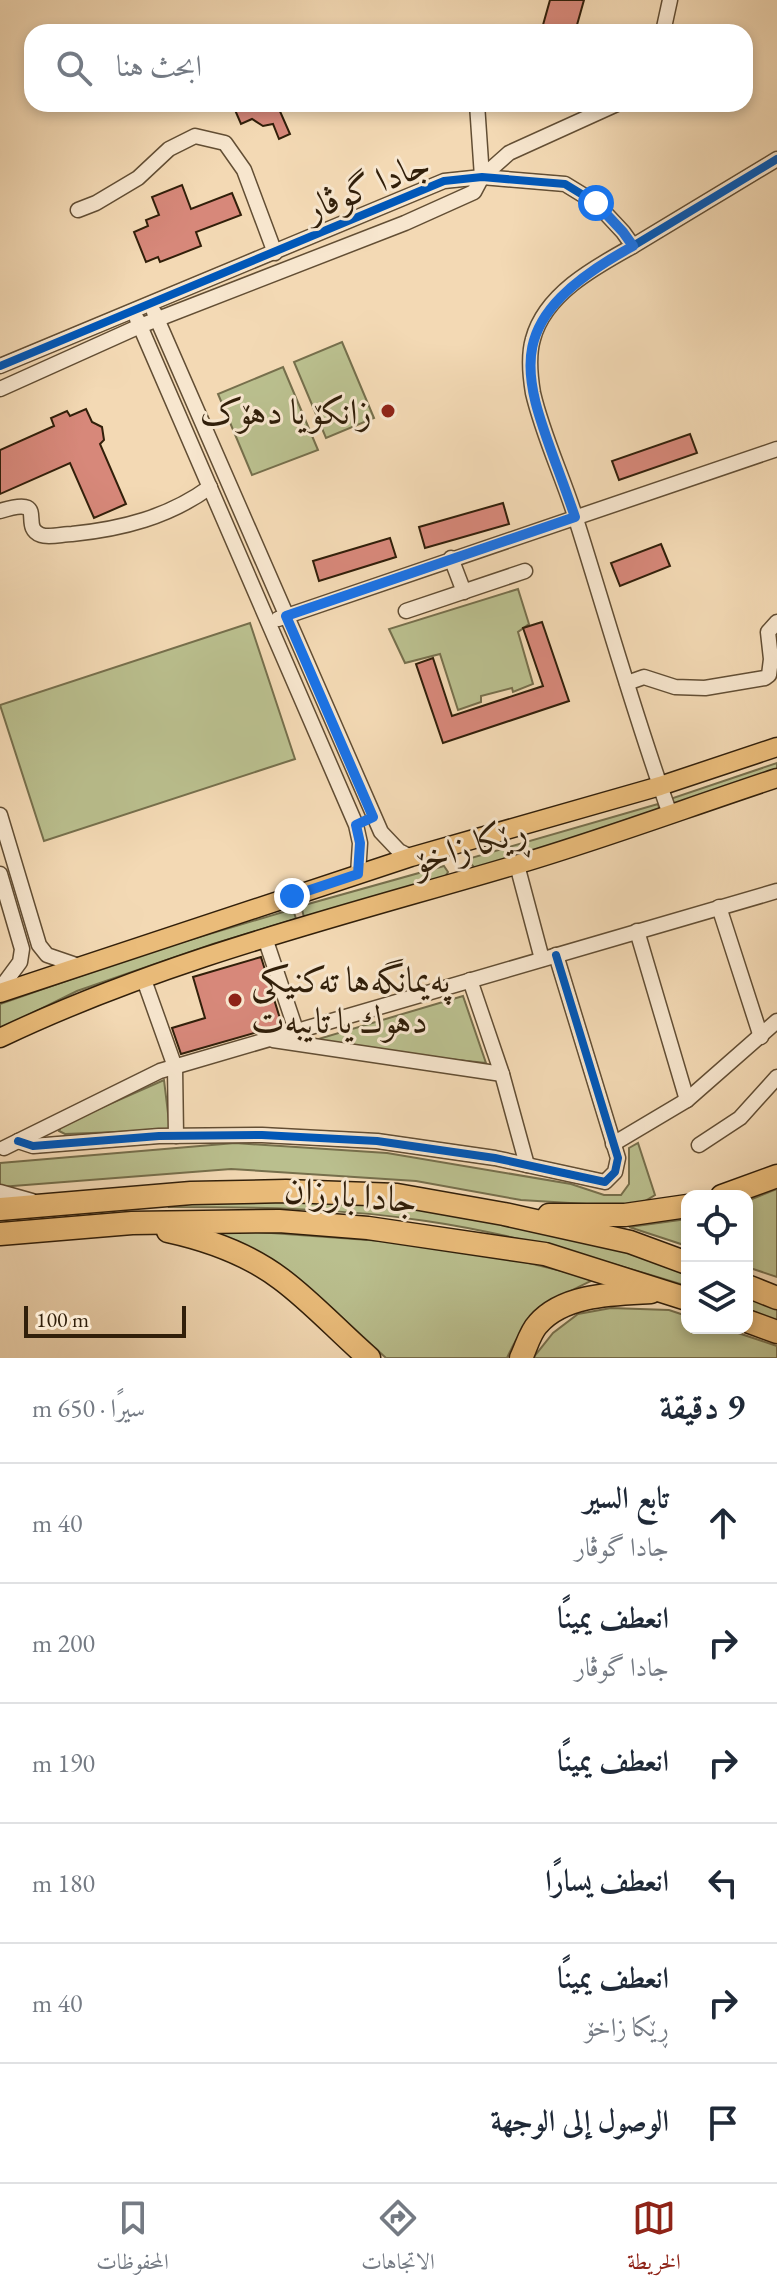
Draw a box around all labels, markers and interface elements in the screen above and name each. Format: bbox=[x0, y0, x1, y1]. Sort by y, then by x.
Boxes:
search box bbox=[24, 24, 753, 112]
icon: search bbox=[52, 46, 96, 90]
text: ابحث هنا bbox=[116, 46, 202, 85]
street label: جادا گوڤار bbox=[295, 139, 437, 233]
route start bbox=[578, 185, 614, 221]
place label: زانکۆیا دهۆک bbox=[200, 388, 372, 435]
marker: زانکۆیا دهۆک bbox=[379, 402, 397, 420]
street label: ڕێکا زاخۆ bbox=[404, 806, 534, 892]
route end bbox=[274, 878, 310, 914]
place label: پەیمانگەها تەکنیکی دهوك یا تایبەت bbox=[251, 956, 452, 1044]
marker: پەیمانگەها تەکنیکی دهوك یا تایبەت bbox=[226, 991, 244, 1009]
street label: جادا بارزان bbox=[282, 1165, 420, 1224]
map controls bbox=[681, 1190, 753, 1334]
button: locate bbox=[681, 1190, 753, 1262]
button: layers bbox=[681, 1262, 753, 1334]
scale bar bbox=[24, 1302, 186, 1338]
text: 100 m bbox=[36, 1305, 89, 1334]
text: 9 دقيقة bbox=[660, 1384, 745, 1428]
text: سيرًا · 650 m bbox=[32, 1391, 145, 1425]
text: تابع السير bbox=[584, 1478, 669, 1517]
icon: ahead bbox=[701, 1501, 745, 1545]
text: 40 m bbox=[32, 1506, 82, 1540]
text: جادا گوڤار bbox=[575, 1530, 669, 1564]
text: انعطف يمينًا bbox=[557, 1598, 669, 1637]
icon: right bbox=[701, 1621, 745, 1665]
text: 200 m bbox=[32, 1626, 95, 1660]
text: جادا گوڤار bbox=[575, 1650, 669, 1684]
text: انعطف يمينًا bbox=[557, 1741, 669, 1780]
icon: right bbox=[701, 1741, 745, 1785]
text: 190 m bbox=[32, 1746, 95, 1780]
text: انعطف يسارًا bbox=[545, 1861, 669, 1900]
icon: left bbox=[701, 1861, 745, 1905]
text: 180 m bbox=[32, 1866, 95, 1900]
text: انعطف يمينًا bbox=[557, 1958, 669, 1997]
icon: right bbox=[701, 1981, 745, 2025]
text: 40 m bbox=[32, 1986, 82, 2020]
text: ڕێکا زاخۆ bbox=[585, 2010, 669, 2044]
text: الوصول إلى الوجهة bbox=[490, 2101, 669, 2140]
icon: arrive bbox=[701, 2101, 745, 2145]
tab: المحفوظات bbox=[96, 2196, 169, 2283]
tab: الاتجاهات bbox=[361, 2196, 435, 2283]
tab: الخريطة bbox=[627, 2196, 681, 2283]

